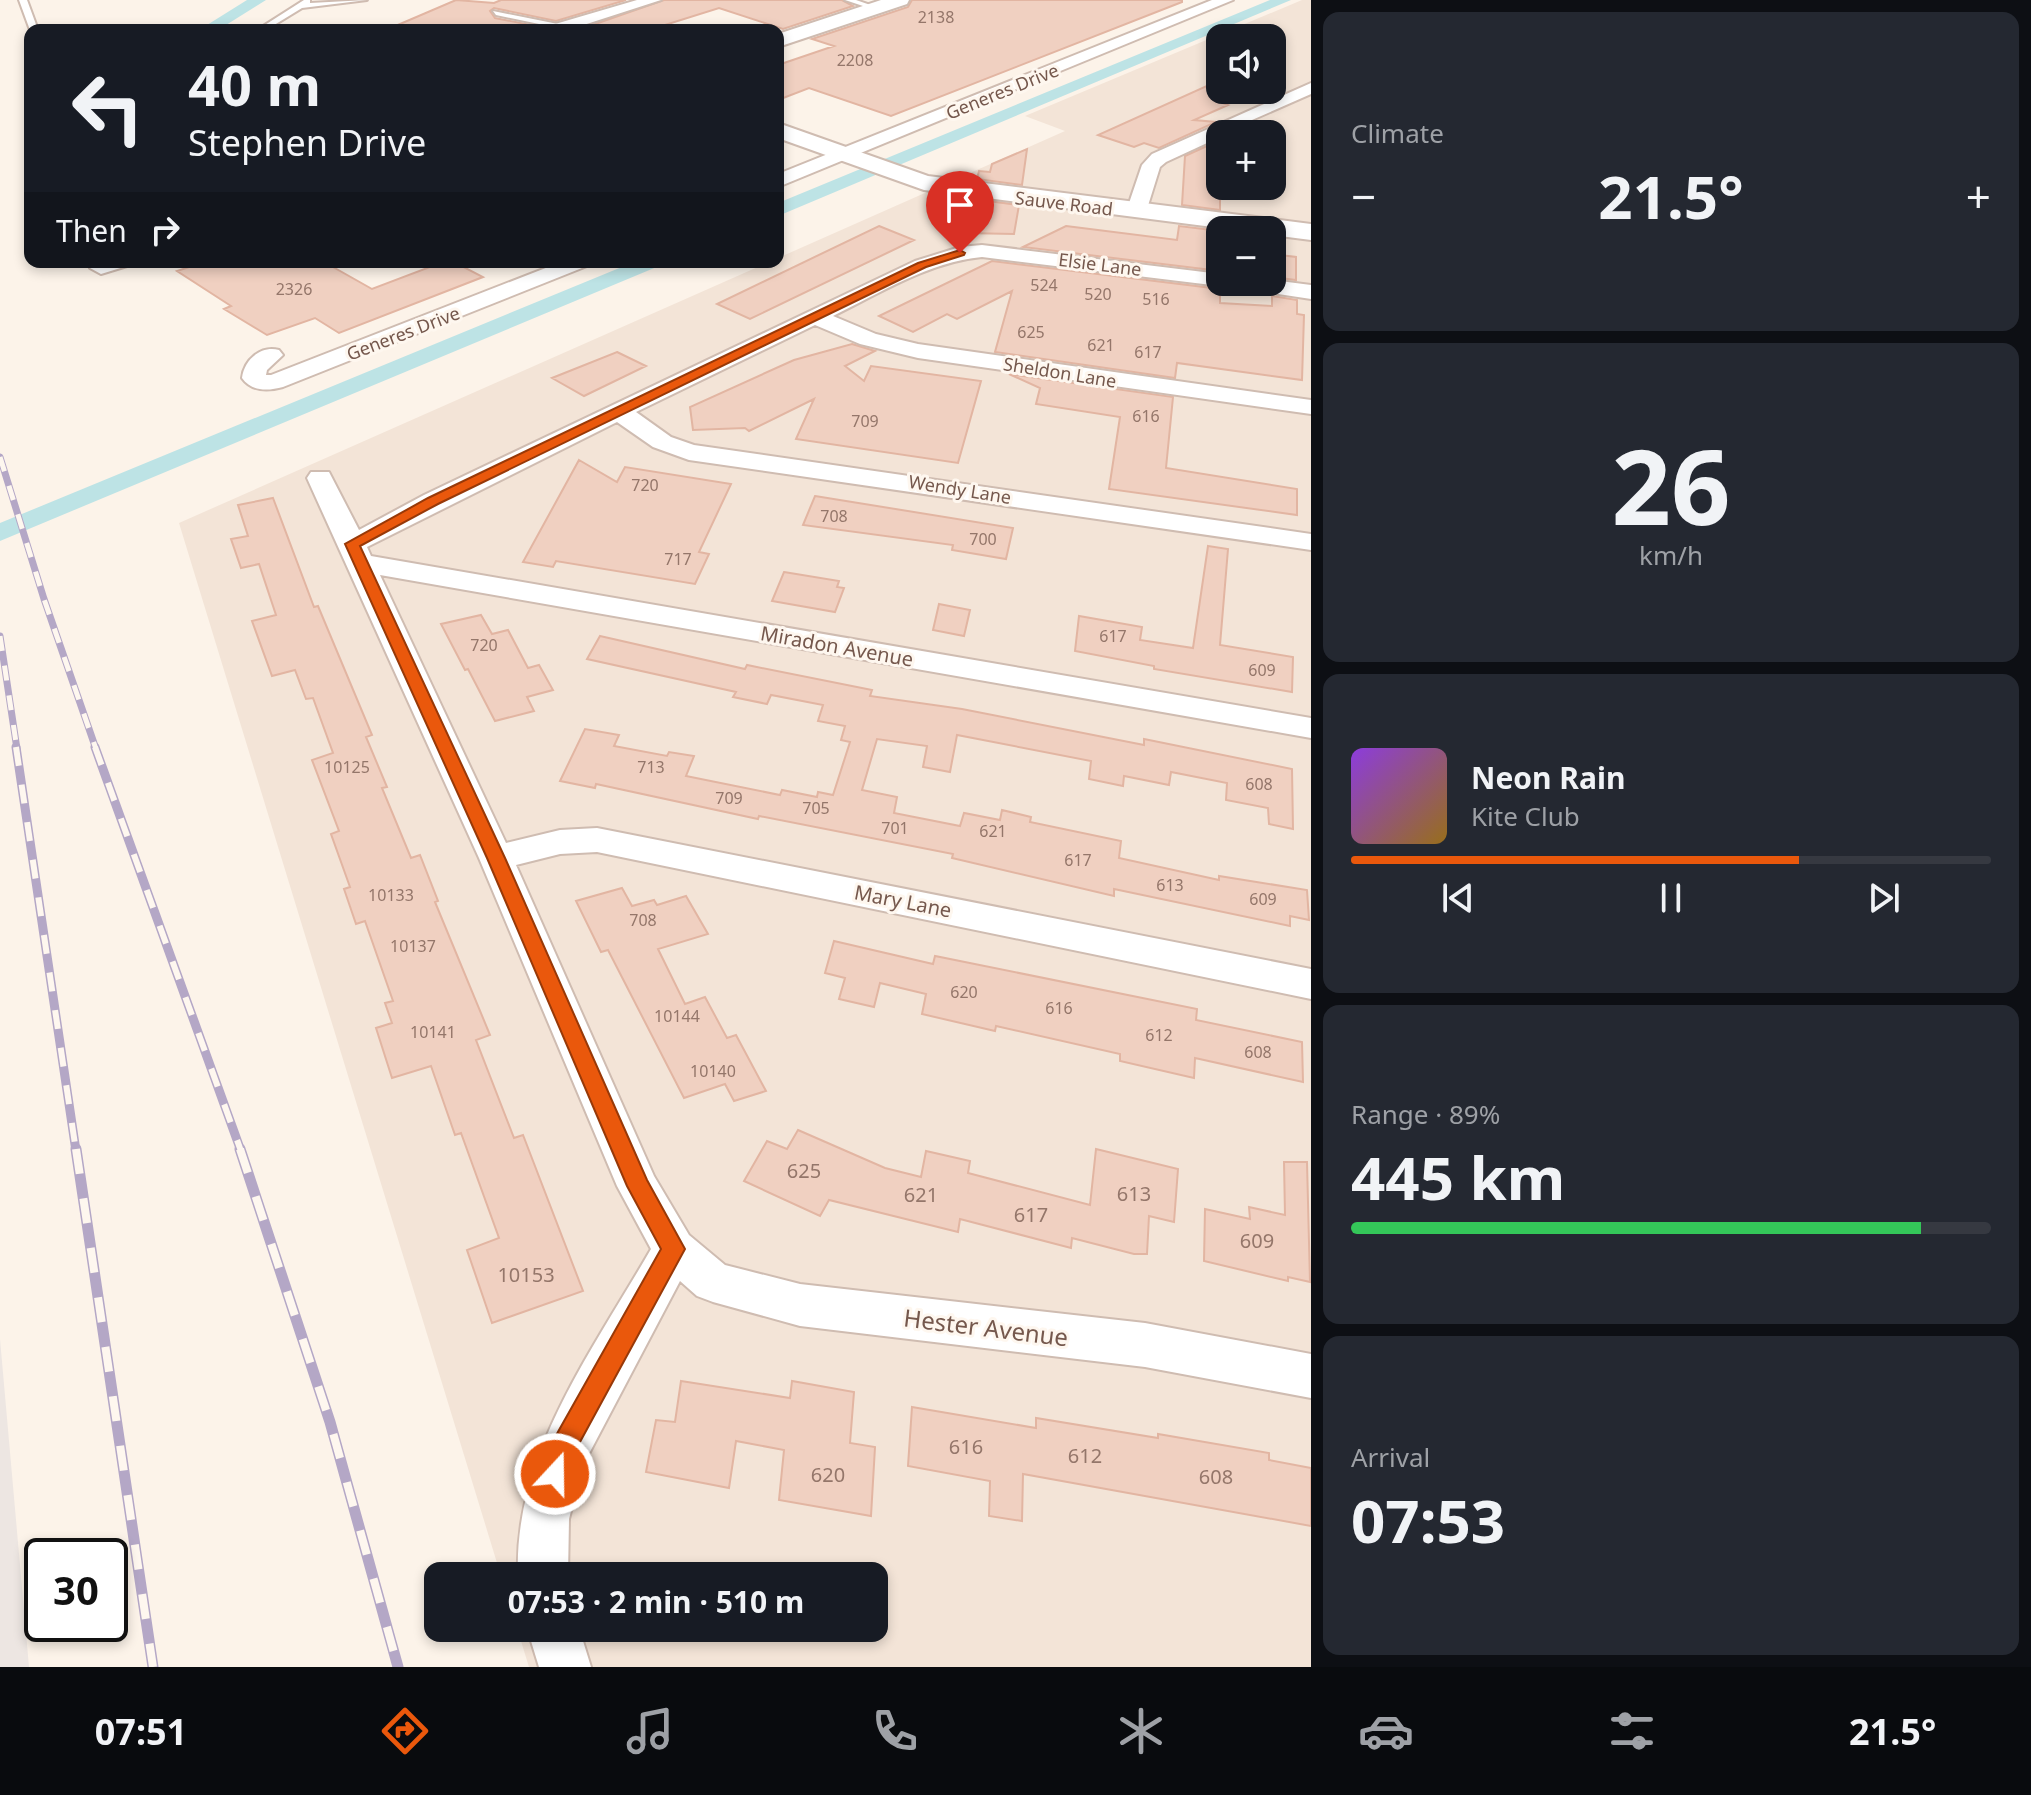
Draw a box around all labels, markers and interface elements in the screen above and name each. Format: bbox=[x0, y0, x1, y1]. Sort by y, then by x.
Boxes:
house number: 2138 bbox=[918, 6, 954, 28]
map controls bbox=[1206, 24, 1286, 296]
button: sound bbox=[1206, 24, 1286, 104]
text: 40 m bbox=[188, 46, 321, 122]
house number: 2208 bbox=[837, 49, 873, 71]
icon: left bbox=[56, 56, 160, 160]
street label: Generes Drive bbox=[942, 57, 1062, 125]
text: Climate bbox=[1351, 115, 1444, 151]
text: Stephen Drive bbox=[188, 118, 426, 167]
button: + bbox=[1206, 120, 1286, 200]
text: 21.5° bbox=[1598, 155, 1744, 237]
text: − bbox=[1351, 166, 1376, 226]
text: + bbox=[1966, 166, 1991, 226]
pin bbox=[926, 171, 994, 253]
icon: arrive bbox=[938, 183, 982, 227]
street label: Sauve Road bbox=[1014, 185, 1114, 221]
icon: right bbox=[143, 208, 187, 252]
text: Then bbox=[56, 210, 127, 251]
button: − bbox=[1206, 216, 1286, 296]
street label: Elsie Lane bbox=[1057, 247, 1143, 281]
house number: 524 bbox=[1030, 274, 1058, 296]
house number: 2326 bbox=[276, 278, 312, 300]
house number: 520 bbox=[1084, 283, 1112, 305]
house number: 516 bbox=[1142, 288, 1170, 310]
street label: Generes Drive bbox=[343, 300, 463, 366]
house number: 625 bbox=[1017, 321, 1045, 343]
house number: 621 bbox=[1087, 334, 1115, 356]
house number: 617 bbox=[1134, 341, 1162, 363]
street label: Sheldon Lane bbox=[1002, 351, 1118, 393]
house number: 616 bbox=[1132, 405, 1160, 427]
house number: 709 bbox=[851, 410, 879, 432]
text: 26 bbox=[1612, 414, 1730, 555]
street label: Wendy Lane bbox=[907, 469, 1013, 509]
house number: 720 bbox=[631, 474, 659, 496]
house number: 708 bbox=[820, 505, 848, 527]
house number: 700 bbox=[969, 528, 997, 550]
text: km/h bbox=[1639, 537, 1703, 573]
house number: 717 bbox=[664, 548, 692, 570]
street label: Miradon Avenue bbox=[759, 619, 915, 673]
house number: 617 bbox=[1099, 625, 1127, 647]
house number: 720 bbox=[470, 634, 498, 656]
house number: 609 bbox=[1248, 659, 1276, 681]
house number: 10125 bbox=[324, 756, 370, 778]
house number: 713 bbox=[637, 756, 665, 778]
text: Neon Rain bbox=[1471, 757, 1625, 798]
house number: 608 bbox=[1245, 773, 1273, 795]
house number: 709 bbox=[715, 787, 743, 809]
house number: 705 bbox=[802, 797, 830, 819]
text: Kite Club bbox=[1471, 798, 1580, 834]
house number: 701 bbox=[881, 817, 909, 839]
house number: 621 bbox=[979, 820, 1007, 842]
house number: 617 bbox=[1064, 849, 1092, 871]
house number: 613 bbox=[1156, 874, 1184, 896]
icon: previous bbox=[1436, 876, 1480, 920]
icon: pause bbox=[1649, 876, 1693, 920]
icon: next bbox=[1862, 876, 1906, 920]
street label: Mary Lane bbox=[852, 878, 954, 924]
house number: 10133 bbox=[368, 884, 414, 906]
house number: 609 bbox=[1249, 888, 1277, 910]
house number: 708 bbox=[629, 909, 657, 931]
house number: 10137 bbox=[390, 935, 436, 957]
house number: 620 bbox=[950, 981, 978, 1003]
house number: 616 bbox=[1045, 997, 1073, 1019]
house number: 10144 bbox=[654, 1005, 700, 1027]
house number: 10141 bbox=[410, 1021, 456, 1043]
house number: 612 bbox=[1145, 1024, 1173, 1046]
house number: 608 bbox=[1244, 1041, 1272, 1063]
house number: 10140 bbox=[690, 1060, 736, 1082]
text: Range · 89% bbox=[1351, 1096, 1500, 1132]
text: 445 km bbox=[1351, 1136, 1565, 1218]
house number: 625 bbox=[787, 1157, 821, 1184]
house number: 613 bbox=[1117, 1180, 1151, 1207]
house number: 621 bbox=[904, 1181, 938, 1208]
house number: 617 bbox=[1014, 1201, 1048, 1228]
house number: 609 bbox=[1240, 1227, 1274, 1254]
house number: 10153 bbox=[497, 1261, 555, 1288]
street label: Hester Avenue bbox=[902, 1301, 1070, 1353]
position arrow bbox=[513, 1432, 597, 1516]
house number: 616 bbox=[949, 1433, 983, 1460]
text: Arrival bbox=[1351, 1439, 1430, 1475]
house number: 612 bbox=[1068, 1442, 1102, 1469]
house number: 620 bbox=[811, 1461, 845, 1488]
house number: 608 bbox=[1199, 1463, 1233, 1490]
text: 07:53 bbox=[1351, 1479, 1505, 1561]
speed limit sign: 30 bbox=[24, 1538, 128, 1642]
text: 07:53 · 2 min · 510 m bbox=[508, 1581, 804, 1622]
icon: directions bbox=[377, 1703, 433, 1759]
icon: music bbox=[622, 1703, 678, 1759]
icon: phone bbox=[867, 1703, 923, 1759]
icon: climate bbox=[1113, 1703, 1169, 1759]
icon: car bbox=[1358, 1703, 1414, 1759]
icon: filters bbox=[1604, 1703, 1660, 1759]
text: 07:51 bbox=[95, 1707, 187, 1756]
text: 21.5° bbox=[1849, 1707, 1936, 1756]

